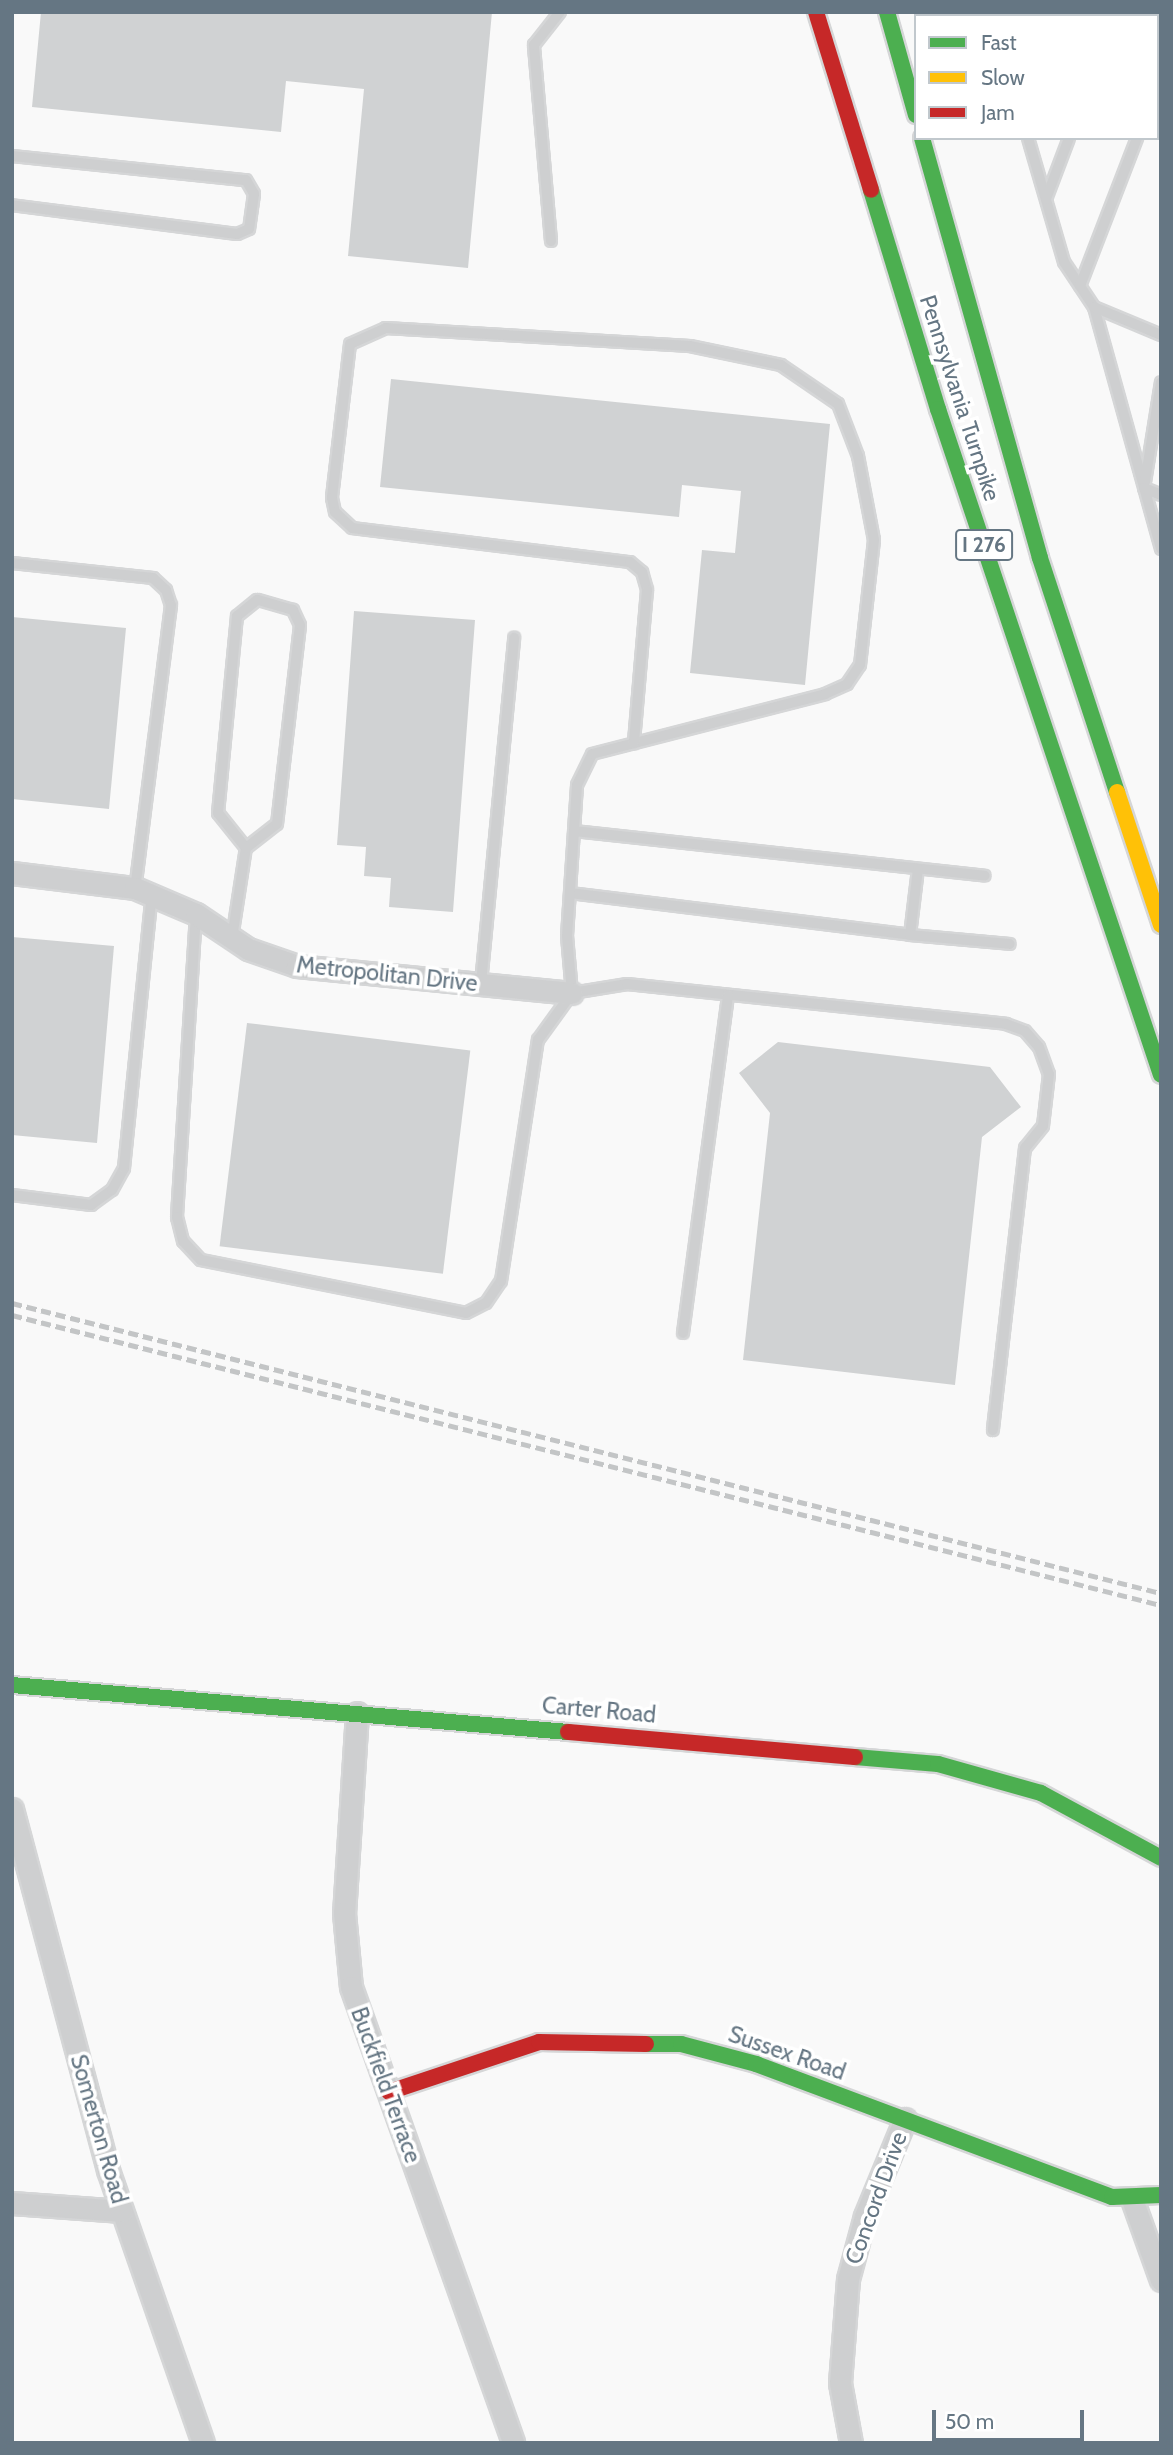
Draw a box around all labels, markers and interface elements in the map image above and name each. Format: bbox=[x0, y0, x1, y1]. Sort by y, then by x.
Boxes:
legend bbox=[914, 14, 1159, 140]
text: Fast bbox=[981, 30, 1017, 55]
text: Slow bbox=[981, 65, 1025, 90]
text: Jam bbox=[981, 100, 1015, 125]
street label: Pennsylvania Turnpike bbox=[914, 292, 1006, 504]
road number: I 276 bbox=[954, 528, 1014, 562]
street label: Metropolitan Drive bbox=[295, 951, 479, 997]
street label: Carter Road bbox=[541, 1691, 657, 1729]
street label: Buckfield Terrace bbox=[345, 2003, 427, 2167]
street label: Sussex Road bbox=[725, 2020, 849, 2086]
street label: Somerton Road bbox=[65, 2051, 133, 2207]
street label: Concord Drive bbox=[839, 2128, 913, 2268]
scale bar bbox=[935, 2396, 1087, 2440]
text: 50 m bbox=[945, 2409, 994, 2434]

